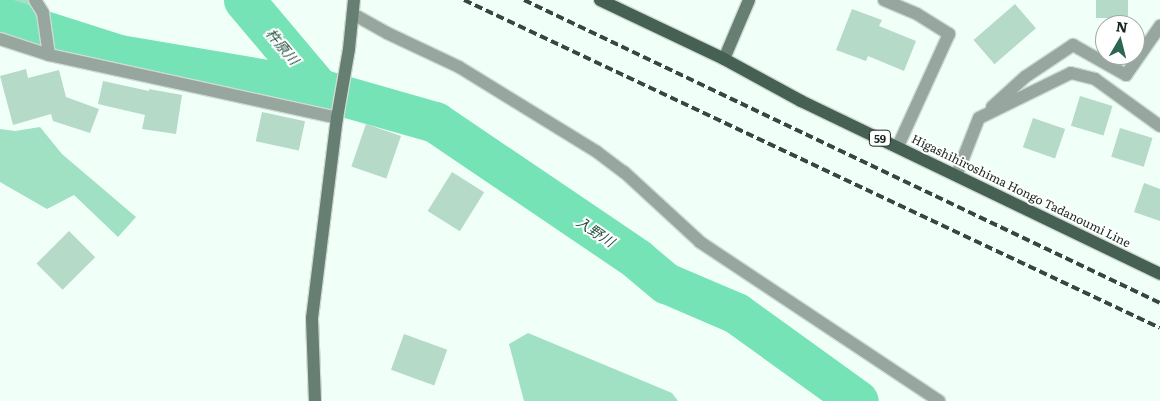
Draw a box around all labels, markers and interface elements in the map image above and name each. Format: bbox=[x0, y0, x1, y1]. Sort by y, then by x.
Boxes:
north arrow bbox=[1095, 15, 1145, 65]
text: N bbox=[1115, 15, 1129, 37]
water label: 杵原川 bbox=[263, 25, 303, 67]
road number: 59 bbox=[869, 130, 891, 146]
street label: Higashihiroshima Hongo Tadanoumi Line bbox=[909, 132, 1133, 250]
water label: 入野川 bbox=[574, 212, 618, 250]

